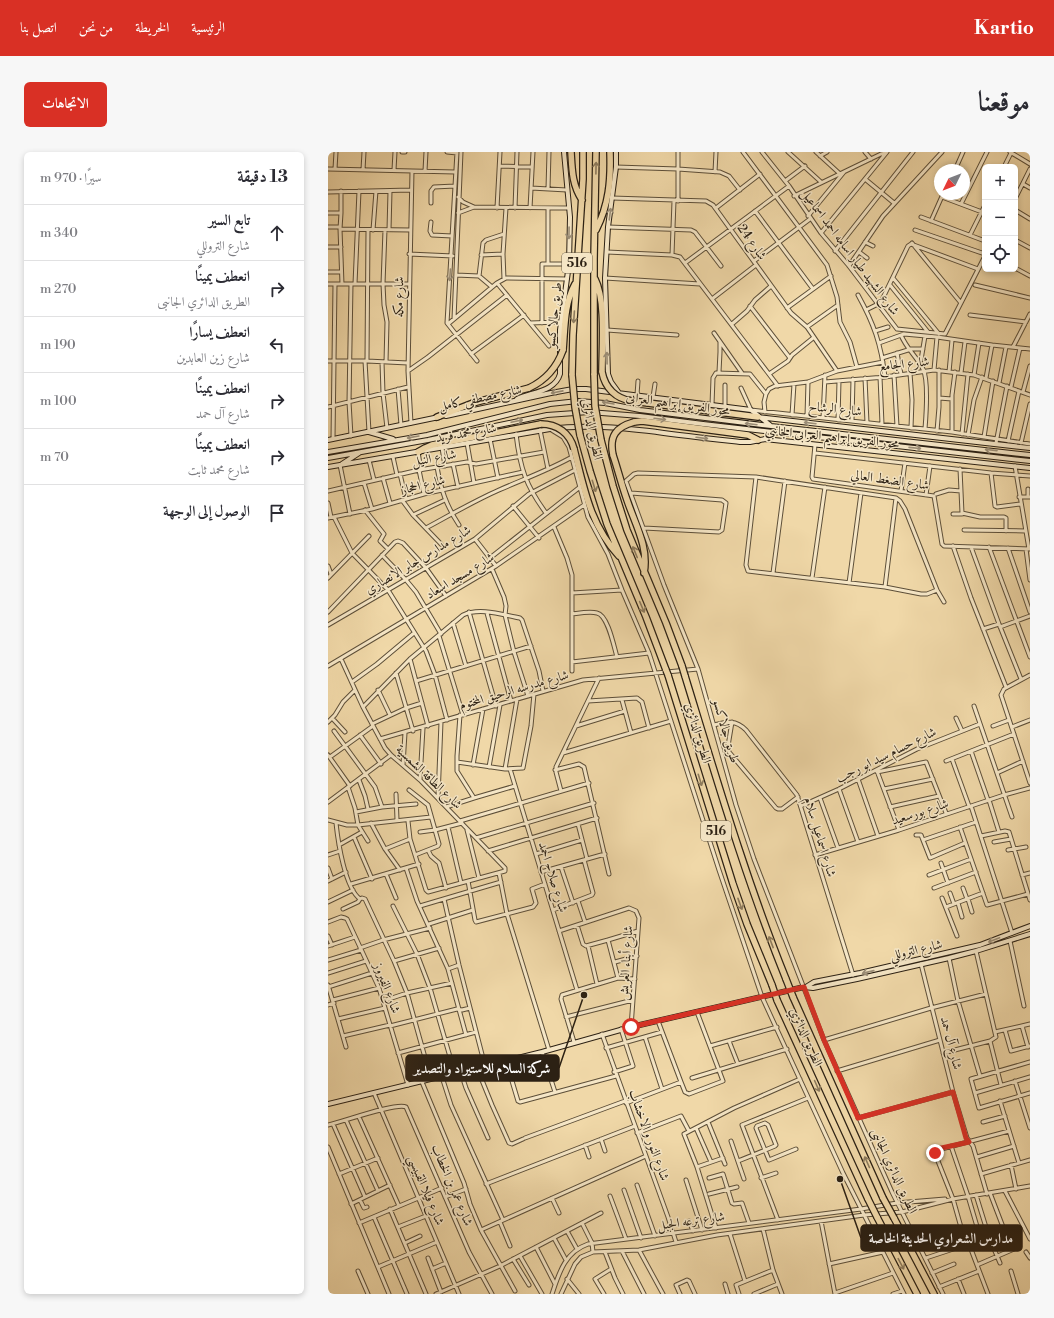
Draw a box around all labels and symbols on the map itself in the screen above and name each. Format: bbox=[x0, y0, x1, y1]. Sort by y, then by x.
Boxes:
one-way arrow bbox=[592, 162, 600, 175]
north arrow bbox=[934, 164, 970, 200]
street label: شارع الشهيد طيار اسامه احمد اسماعيل bbox=[795, 186, 903, 320]
one-way arrow bbox=[606, 208, 614, 221]
street label: شارع 24 bbox=[731, 221, 770, 265]
one-way arrow bbox=[566, 226, 573, 239]
road number: 516 bbox=[562, 253, 592, 273]
one-way arrow bbox=[447, 268, 454, 281]
street label: شارع مكه bbox=[391, 277, 410, 318]
street label: طريق جالاكسو bbox=[542, 281, 565, 351]
one-way arrow bbox=[570, 310, 577, 323]
one-way arrow bbox=[603, 352, 611, 365]
street label: شارع الجامع bbox=[878, 353, 930, 379]
street label: شارع مصطفي كامل bbox=[437, 381, 524, 420]
one-way arrow bbox=[551, 388, 564, 396]
street label: محور الفريق إبراهيم العرابى bbox=[624, 389, 731, 424]
street label: الطريق الدائري bbox=[576, 397, 606, 462]
street label: شارع الرشاح bbox=[807, 398, 863, 423]
one-way arrow bbox=[602, 399, 615, 407]
one-way arrow bbox=[653, 415, 666, 422]
one-way arrow bbox=[511, 417, 524, 425]
one-way arrow bbox=[804, 419, 817, 427]
street label: شارع محمد فريد bbox=[434, 420, 498, 449]
one-way arrow bbox=[745, 420, 758, 428]
street label: محور الفريق إبراهيم العرابى الجانبي bbox=[764, 422, 900, 457]
one-way arrow bbox=[406, 433, 419, 441]
one-way arrow bbox=[695, 434, 708, 441]
one-way arrow bbox=[908, 444, 921, 452]
street label: شارع النيل bbox=[410, 446, 458, 473]
one-way arrow bbox=[985, 446, 998, 454]
street label: شارع الضغط العالي bbox=[849, 467, 930, 496]
street label: شارع الحجاز bbox=[397, 472, 447, 502]
one-way arrow bbox=[591, 479, 599, 491]
street label: شارع مدارس جابر الانصاري bbox=[362, 522, 475, 601]
one-way arrow bbox=[631, 546, 639, 558]
street label: شارع مسجد اسعاد bbox=[423, 549, 499, 605]
one-way arrow bbox=[639, 600, 646, 612]
street label: شارع مدرسه الرحيق المختوم bbox=[458, 667, 571, 716]
street label: طريق جالاكسو bbox=[709, 695, 743, 765]
street label: الطريق الدائري bbox=[679, 701, 715, 766]
street label: شارع حسام سيد ابو رجب bbox=[833, 724, 940, 789]
street label: شارع الطاقة الشمسية bbox=[390, 741, 465, 815]
one-way arrow bbox=[697, 773, 704, 786]
street label: شارع اسماعيل سلام bbox=[797, 795, 840, 880]
street label: شارع بورسعيد bbox=[890, 795, 951, 832]
road number: 516 bbox=[701, 821, 731, 841]
street label: شارع صلاح احمد bbox=[532, 840, 571, 915]
one-way arrow bbox=[736, 897, 744, 909]
street label: شارع أبناء العريش bbox=[614, 925, 640, 1001]
street label: شارع التروللي bbox=[888, 936, 945, 969]
one-way arrow bbox=[767, 937, 775, 949]
one-way arrow bbox=[987, 937, 1000, 944]
street label: شارع الفيروز bbox=[367, 959, 404, 1017]
one-way arrow bbox=[861, 968, 874, 976]
street label: الطريق الدائري bbox=[784, 1005, 826, 1070]
street label: شارع آل حمد bbox=[934, 1015, 965, 1072]
route start bbox=[622, 1018, 640, 1036]
callout: شركة السلام للاستيراد والتصدير bbox=[406, 1055, 559, 1081]
text: شركة السلام للاستيراد والتصدير bbox=[412, 1059, 550, 1081]
one-way arrow bbox=[814, 1080, 821, 1092]
street label: شارع النور و الاخشاب bbox=[622, 1087, 673, 1184]
street label: الطريق الدائري الجانبى bbox=[865, 1126, 921, 1217]
street label: شارع عمر بن الخطاب bbox=[425, 1142, 476, 1229]
route end bbox=[926, 1144, 944, 1162]
street label: شارع فيلا القبيسي bbox=[400, 1152, 448, 1229]
one-way arrow bbox=[863, 1156, 870, 1168]
street label: شارع ترعه الجبل bbox=[656, 1208, 726, 1237]
callout: مدارس الشعراوي الحديثة الخاصة bbox=[861, 1225, 1022, 1251]
text: مدارس الشعراوي الحديثة الخاصة bbox=[869, 1230, 1013, 1250]
one-way arrow bbox=[898, 1258, 906, 1270]

